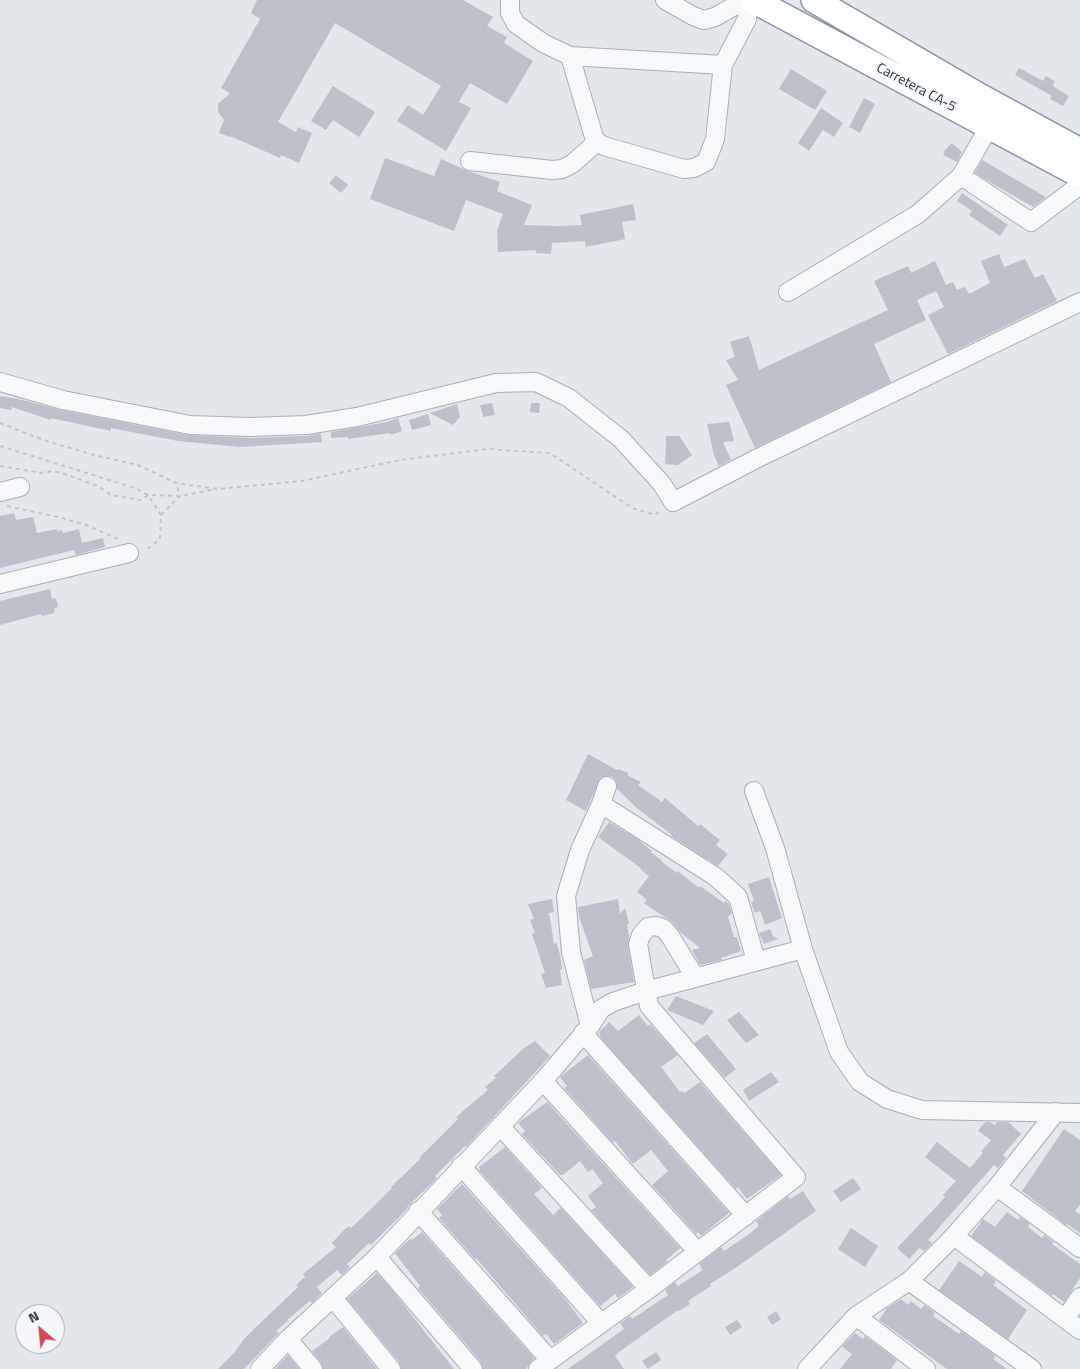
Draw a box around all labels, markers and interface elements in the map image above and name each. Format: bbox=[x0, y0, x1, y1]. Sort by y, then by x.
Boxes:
street label: Carretera CA-5 bbox=[873, 60, 959, 116]
north arrow bbox=[15, 1304, 65, 1354]
text: N bbox=[24, 1305, 42, 1328]

